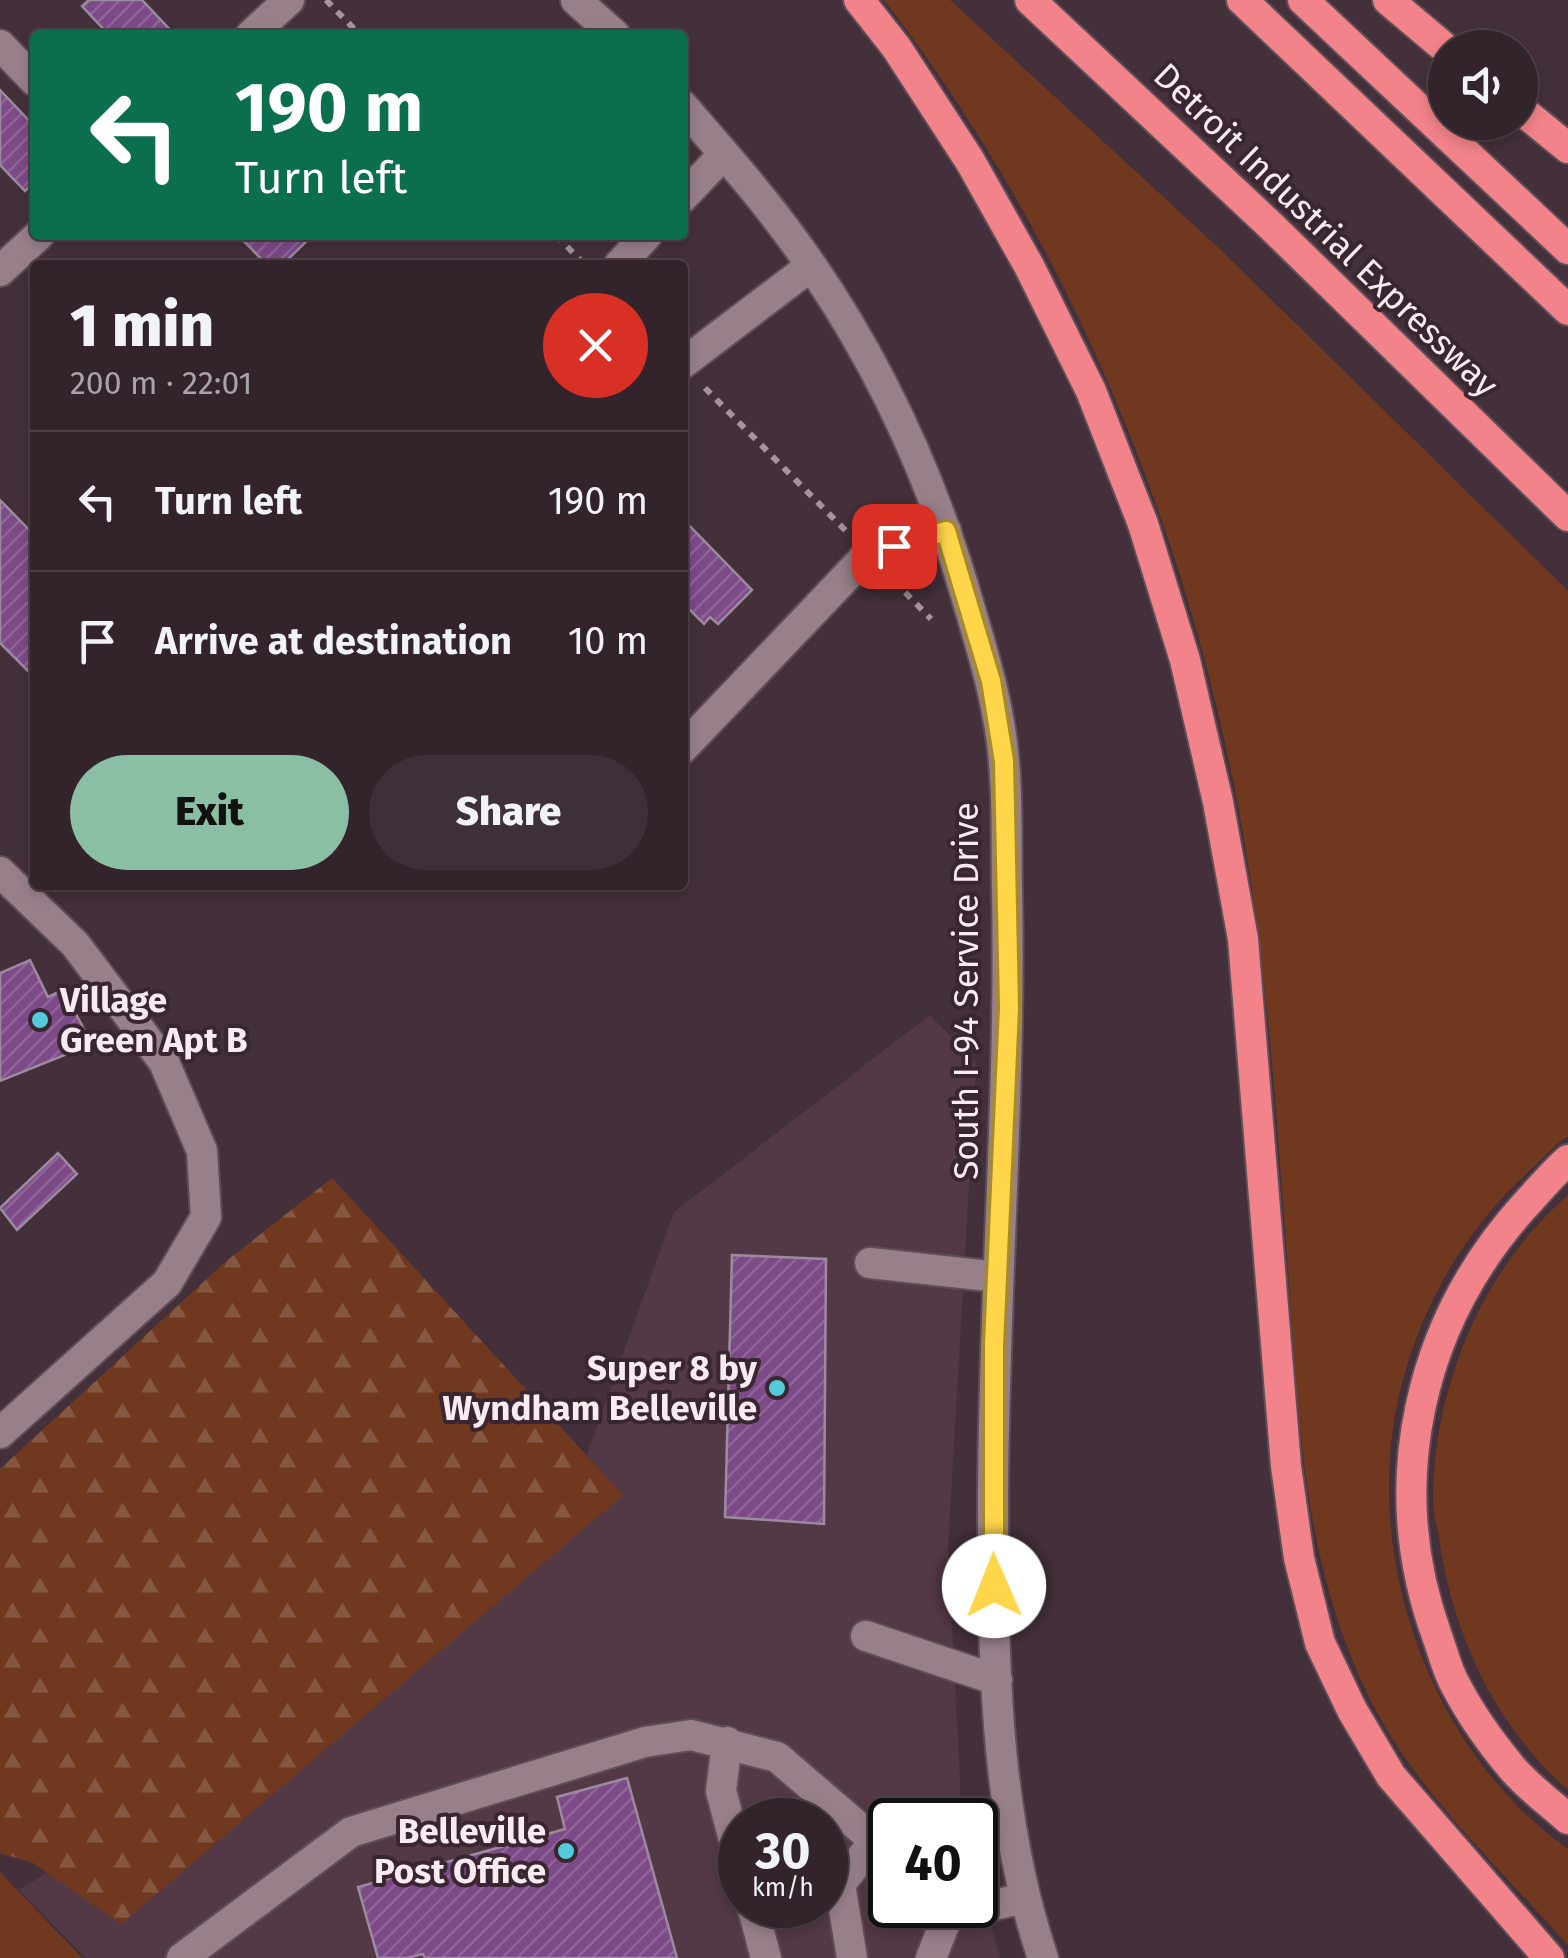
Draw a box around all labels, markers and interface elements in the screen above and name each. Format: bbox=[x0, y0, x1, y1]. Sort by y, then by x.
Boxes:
map controls bbox=[1428, 30, 1538, 140]
button: sound bbox=[1428, 30, 1538, 140]
street label: Detroit Industrial Expressway bbox=[1145, 54, 1507, 406]
text: 190 m bbox=[235, 66, 423, 150]
icon: left bbox=[70, 70, 200, 200]
text: Turn left bbox=[235, 151, 407, 205]
text: 1 min bbox=[70, 290, 214, 362]
button: close bbox=[543, 293, 648, 398]
text: 200 m · 22:01 bbox=[70, 364, 252, 402]
icon: left bbox=[70, 474, 125, 529]
text: Turn left bbox=[155, 478, 302, 524]
text: 190 m bbox=[548, 478, 648, 524]
pin bbox=[852, 504, 937, 589]
icon: arrive bbox=[867, 519, 922, 574]
icon: arrive bbox=[70, 614, 125, 669]
text: Arrive at destination bbox=[155, 618, 512, 664]
text: 10 m bbox=[568, 618, 648, 664]
button: Exit bbox=[70, 755, 349, 870]
button: Share bbox=[369, 755, 648, 870]
street label: South I-94 Service Drive bbox=[945, 802, 987, 1180]
place label: Village Green Apt B bbox=[59, 979, 248, 1061]
marker: Village Green Apt B bbox=[29, 1009, 51, 1031]
place label: Super 8 by Wyndham Belleville bbox=[442, 1347, 758, 1429]
marker: Super 8 by Wyndham Belleville bbox=[766, 1377, 788, 1399]
position arrow bbox=[942, 1534, 1046, 1638]
speed limit sign: 40 bbox=[868, 1798, 998, 1928]
place label: Belleville Post Office bbox=[374, 1810, 546, 1892]
text: 30 bbox=[755, 1821, 811, 1881]
marker: Belleville Post Office bbox=[555, 1840, 577, 1862]
text: km/h bbox=[752, 1873, 814, 1903]

